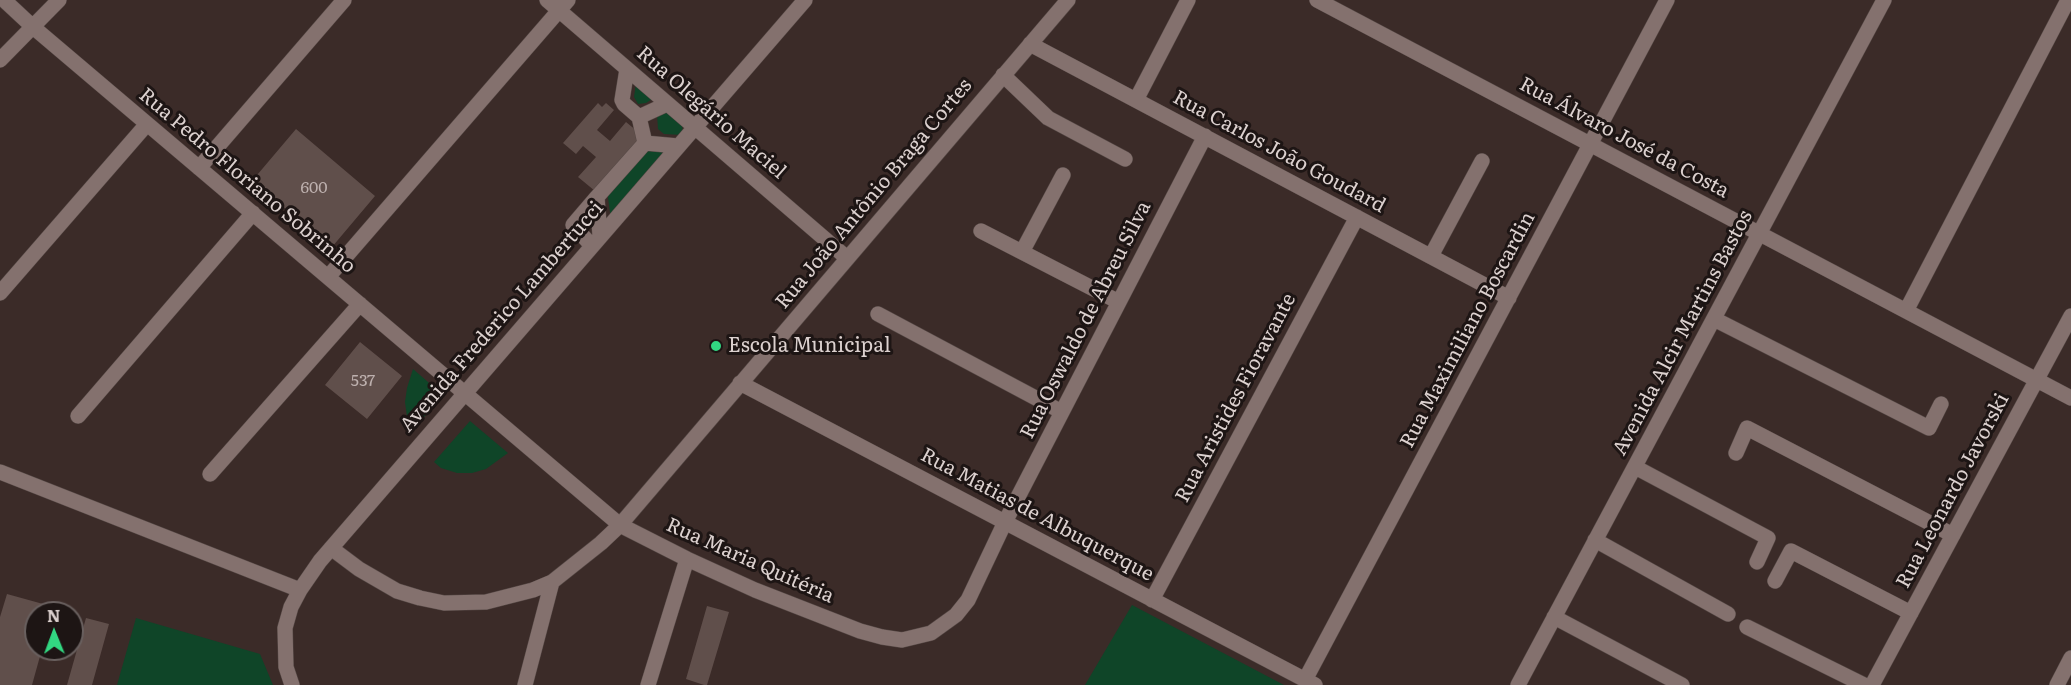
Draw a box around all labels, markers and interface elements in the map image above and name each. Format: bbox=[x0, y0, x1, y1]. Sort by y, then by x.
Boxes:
street label: Rua Olegário Maciel bbox=[631, 42, 791, 184]
street label: Rua Álvaro José da Costa bbox=[1515, 72, 1733, 204]
street label: Rua João Antônio Braga Cortes bbox=[771, 74, 977, 314]
street label: Rua Pedro Floriano Sobrinho bbox=[134, 83, 360, 279]
street label: Rua Carlos João Goudard bbox=[1169, 86, 1389, 218]
house number: 600 bbox=[300, 178, 328, 198]
street label: Avenida Frederico Lambertucci bbox=[395, 197, 609, 437]
street label: Rua Oswaldo de Abreu Silva bbox=[1016, 197, 1156, 443]
street label: Avenida Alcir Martins Bastos bbox=[1608, 206, 1758, 460]
street label: Rua Maximiliano Boscardin bbox=[1395, 208, 1541, 452]
street label: Rua Aristides Fioravante bbox=[1171, 289, 1301, 507]
place label: Escola Municipal bbox=[728, 334, 891, 358]
marker: Escola Municipal bbox=[709, 339, 723, 353]
house number: 537 bbox=[351, 371, 375, 391]
street label: Rua Leonardo Javorski bbox=[1891, 390, 2015, 592]
street label: Rua Matias de Albuquerque bbox=[916, 443, 1158, 587]
street label: Rua Maria Quitéria bbox=[662, 513, 838, 609]
north arrow bbox=[24, 601, 84, 661]
text: N bbox=[47, 603, 61, 627]

